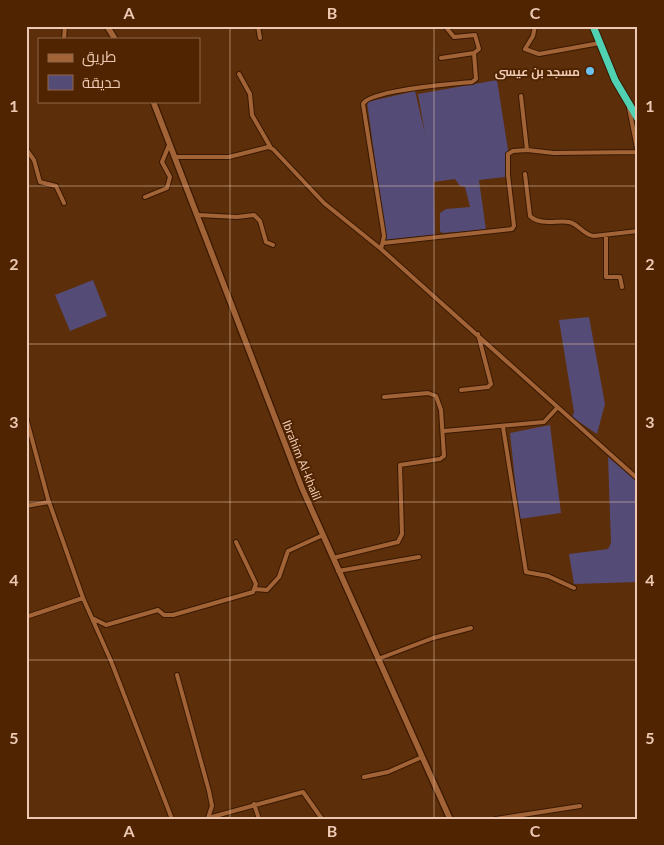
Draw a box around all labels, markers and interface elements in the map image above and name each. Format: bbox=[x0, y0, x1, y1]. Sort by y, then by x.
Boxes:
text: A bbox=[122, 3, 135, 22]
text: B bbox=[327, 3, 337, 22]
text: C bbox=[530, 3, 541, 22]
legend bbox=[38, 38, 200, 102]
text: طريق bbox=[82, 47, 116, 67]
place label: مسجد بن عيسى bbox=[495, 64, 580, 80]
marker: مسجد بن عيسى bbox=[584, 65, 596, 77]
text: حديقة bbox=[82, 73, 121, 91]
text: 1 bbox=[9, 96, 19, 115]
text: 1 bbox=[645, 96, 655, 115]
text: 2 bbox=[9, 254, 19, 273]
text: 2 bbox=[645, 254, 655, 273]
text: 3 bbox=[9, 412, 19, 431]
text: 3 bbox=[645, 412, 655, 431]
street label: Ibrahim Al-khalil bbox=[279, 418, 325, 502]
text: 4 bbox=[9, 570, 19, 589]
text: 4 bbox=[645, 570, 655, 589]
text: 5 bbox=[9, 728, 19, 747]
text: 5 bbox=[645, 728, 655, 747]
text: A bbox=[122, 821, 135, 840]
text: B bbox=[327, 821, 337, 840]
text: C bbox=[530, 821, 541, 840]

